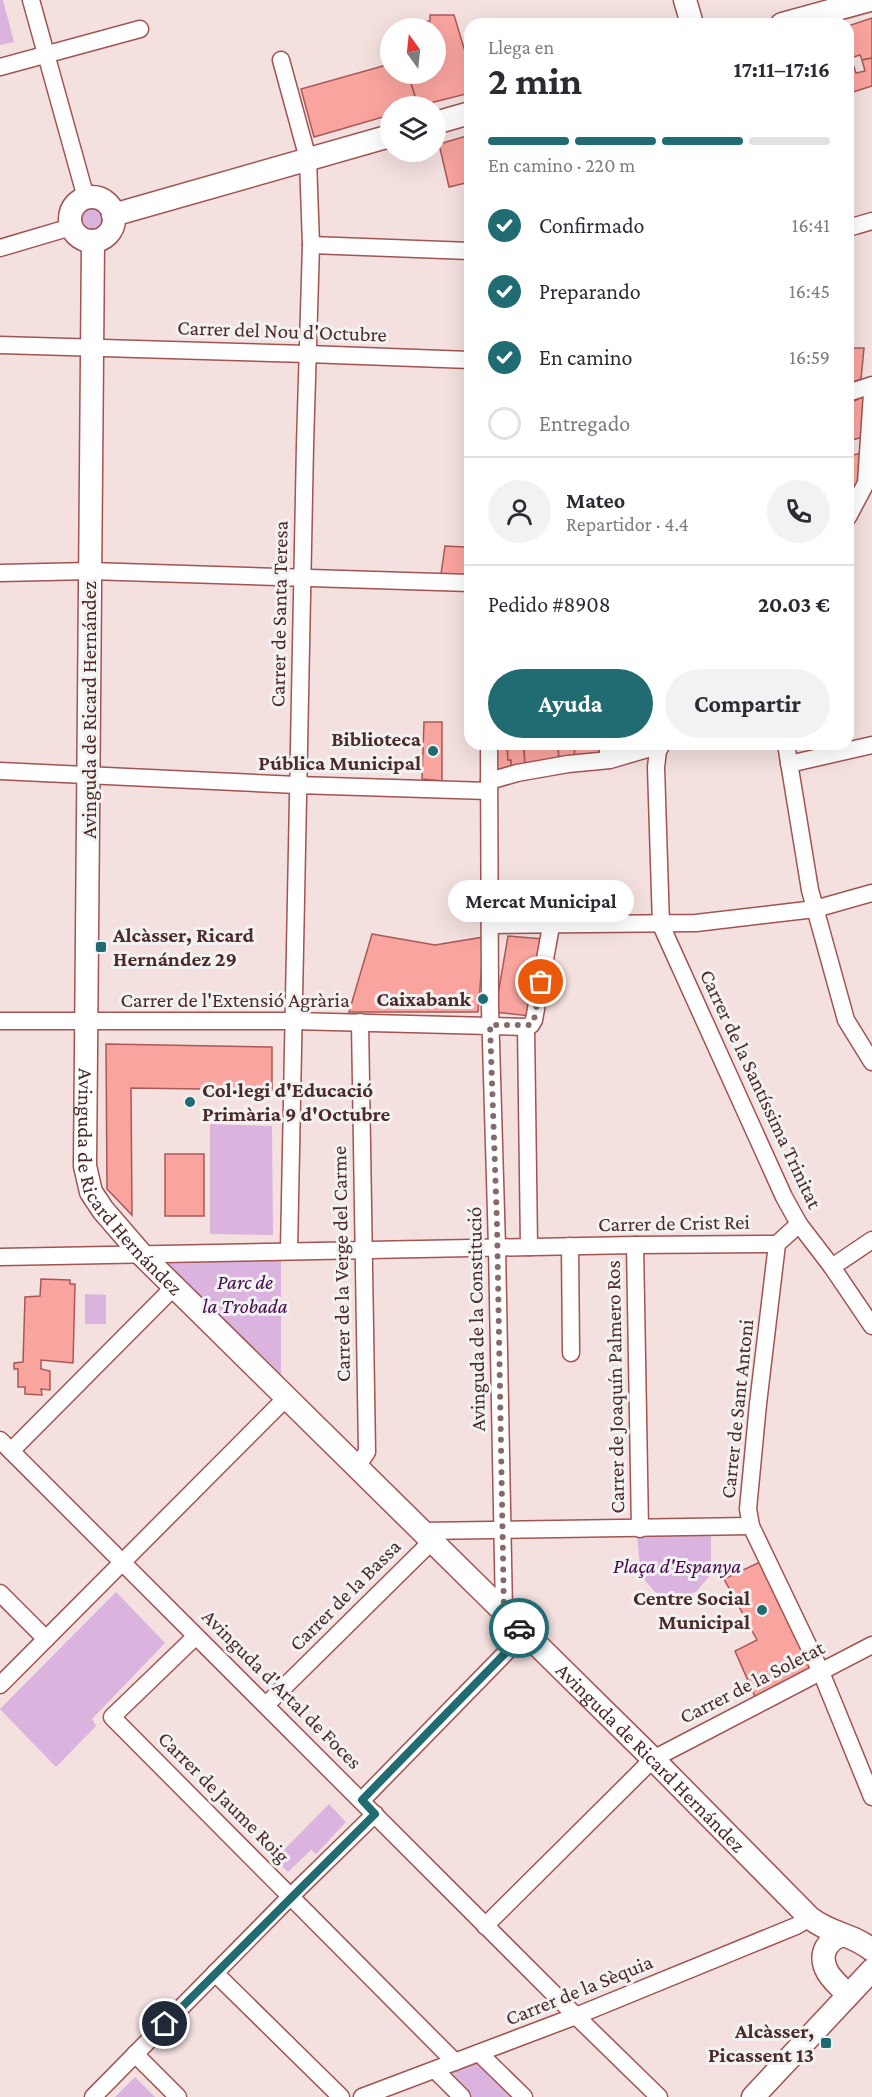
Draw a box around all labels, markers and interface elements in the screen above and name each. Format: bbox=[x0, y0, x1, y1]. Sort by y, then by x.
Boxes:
north arrow bbox=[380, 18, 446, 84]
map controls bbox=[380, 18, 446, 162]
text: Llega en bbox=[488, 36, 554, 58]
text: 17:11–17:16 bbox=[733, 57, 830, 82]
text: 2 min bbox=[488, 59, 582, 102]
button: layers bbox=[380, 96, 446, 162]
text: En camino · 220 m bbox=[488, 154, 635, 176]
icon: check bbox=[488, 209, 521, 242]
text: Confirmado bbox=[539, 213, 645, 238]
text: 16:41 bbox=[792, 214, 830, 236]
icon: check bbox=[488, 275, 521, 308]
text: Preparando bbox=[539, 279, 641, 304]
text: 16:45 bbox=[789, 280, 830, 302]
street label: Carrer del Nou d'Octubre bbox=[177, 315, 387, 347]
icon: check bbox=[488, 341, 521, 374]
text: En camino bbox=[539, 345, 632, 370]
text: 16:59 bbox=[789, 346, 830, 368]
text: Entregado bbox=[539, 411, 630, 436]
button: person bbox=[488, 480, 551, 543]
button: phone bbox=[767, 480, 830, 543]
text: Mateo bbox=[566, 488, 625, 513]
text: Repartidor · 4.4 bbox=[566, 513, 689, 535]
street label: Carrer de Santa Teresa bbox=[265, 520, 293, 708]
street label: Avinguda de Ricard Hernández bbox=[77, 581, 101, 839]
text: Pedido #8908 bbox=[488, 592, 611, 617]
text: 20.03 € bbox=[758, 592, 830, 617]
button: Ayuda bbox=[488, 669, 653, 738]
button: Compartir bbox=[665, 669, 830, 738]
place label: Biblioteca Pública Municipal bbox=[258, 727, 422, 775]
marker: Biblioteca Pública Municipal bbox=[426, 744, 440, 758]
callout: Mercat Municipal bbox=[448, 880, 634, 922]
text: Mercat Municipal bbox=[465, 890, 617, 912]
place label: Alcàsser, Ricard Hernández 29 bbox=[112, 923, 254, 971]
marker: Alcàsser, Ricard Hernández 29 bbox=[94, 940, 108, 954]
pin bbox=[515, 956, 566, 1007]
icon: bag bbox=[524, 965, 557, 998]
street label: Carrer de la Santíssima Trinitat bbox=[695, 966, 827, 1213]
place label: Caixabank bbox=[376, 987, 472, 1011]
street label: Carrer de l'Extensió Agrària bbox=[120, 988, 350, 1012]
marker: Caixabank bbox=[476, 992, 490, 1006]
street label: Avinguda de Ricard Hernández bbox=[73, 1068, 188, 1300]
place label: Col·legi d'Educació Primària 9 d'Octubre bbox=[202, 1078, 390, 1126]
marker: Col·legi d'Educació Primària 9 d'Octubre bbox=[183, 1095, 197, 1109]
street label: Carrer de la Verge del Carme bbox=[327, 1146, 355, 1382]
street label: Avinguda de la Constitució bbox=[462, 1206, 490, 1432]
street label: Carrer de Crist Rei bbox=[598, 1210, 751, 1236]
street label: Carrer de Joaquín Palmero Ros bbox=[601, 1260, 629, 1514]
park label: Parc de la Trobada bbox=[202, 1270, 288, 1318]
street label: Carrer de Sant Antoni bbox=[716, 1318, 758, 1500]
street label: Carrer de la Bassa bbox=[284, 1534, 406, 1656]
park label: Plaça d'Espanya bbox=[613, 1554, 741, 1578]
place label: Centre Social Municipal bbox=[633, 1586, 750, 1634]
courier bbox=[489, 1598, 549, 1658]
marker: Centre Social Municipal bbox=[755, 1603, 769, 1617]
street label: Avinguda d'Artal de Foces bbox=[197, 1604, 367, 1774]
icon: car bbox=[503, 1612, 536, 1645]
street label: Carrer de la Soletat bbox=[676, 1635, 829, 1729]
street label: Avinguda de Ricard Hernández bbox=[551, 1658, 750, 1857]
street label: Carrer de Jaume Roig bbox=[153, 1726, 295, 1868]
street label: Carrer de la Sèquia bbox=[502, 1949, 656, 2030]
pin bbox=[139, 1998, 190, 2049]
icon: home bbox=[148, 2007, 181, 2040]
place label: Alcàsser, Picassent 13 bbox=[708, 2019, 814, 2067]
marker: Alcàsser, Picassent 13 bbox=[819, 2036, 833, 2050]

